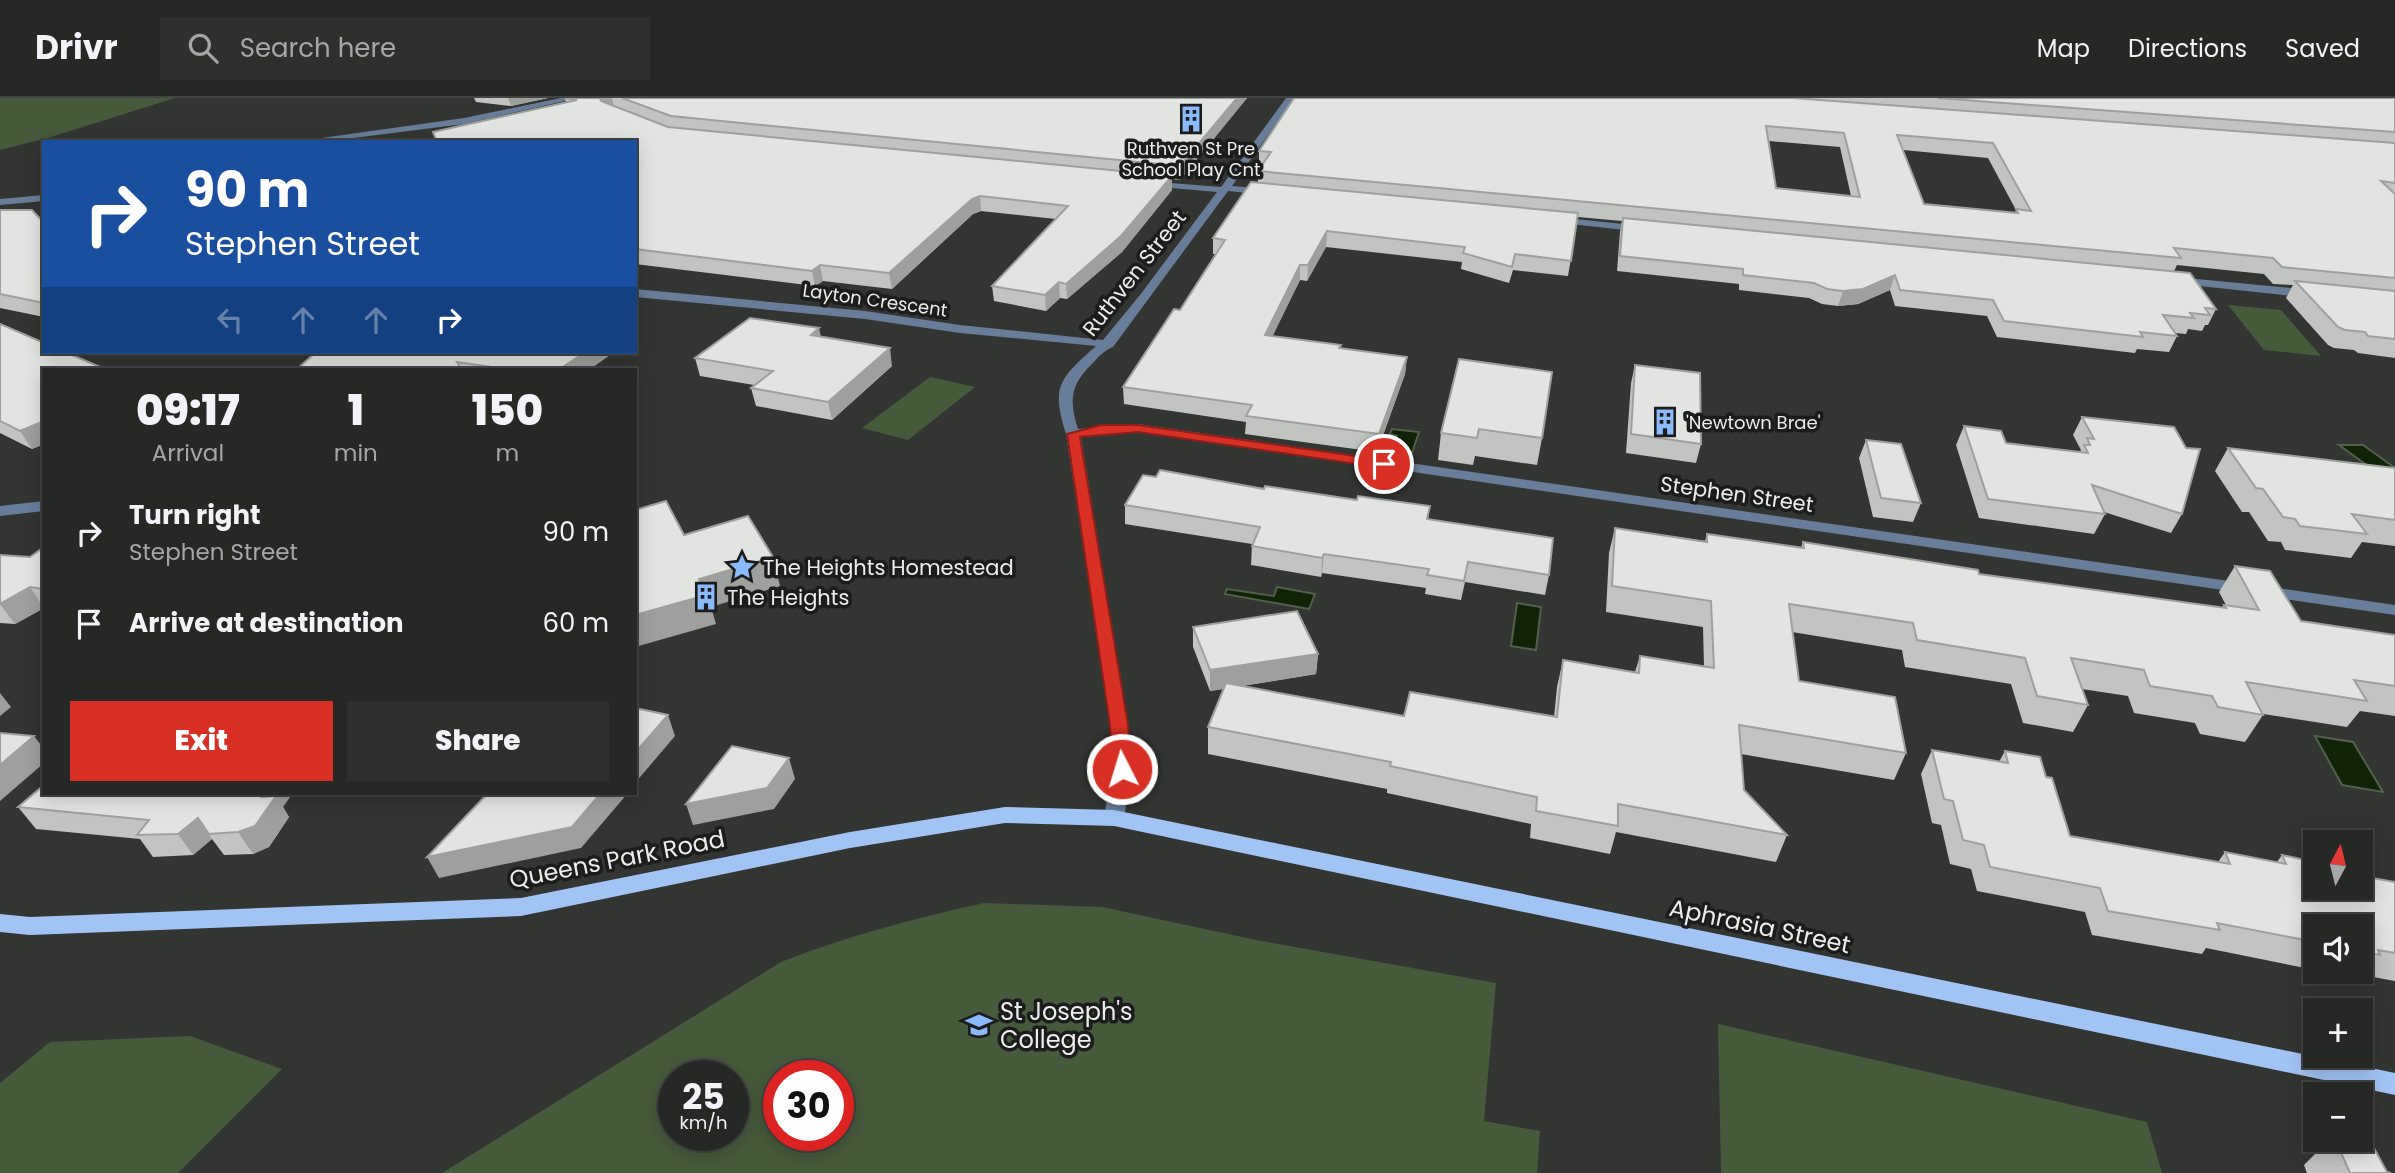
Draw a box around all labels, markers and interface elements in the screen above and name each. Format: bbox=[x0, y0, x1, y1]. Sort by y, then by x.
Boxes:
search box bbox=[160, 17, 650, 80]
text: Drivr bbox=[35, 24, 118, 71]
icon: search bbox=[184, 29, 222, 67]
text: Search here bbox=[240, 30, 396, 66]
text: Map bbox=[2037, 32, 2090, 65]
text: Directions bbox=[2128, 32, 2247, 65]
text: Saved bbox=[2285, 32, 2360, 65]
building icon: Ruthven St Pre School Play Cnt bbox=[1176, 104, 1206, 134]
place label: Ruthven St Pre School Play Cnt bbox=[1121, 136, 1261, 182]
text: 90 m bbox=[185, 156, 309, 224]
icon: right bbox=[70, 168, 161, 259]
street label: Ruthven Street bbox=[1076, 204, 1192, 342]
text: Stephen Street bbox=[185, 221, 420, 266]
street label: Layton Crescent bbox=[801, 277, 949, 323]
icon: left bbox=[211, 301, 249, 339]
icon: ahead bbox=[284, 301, 322, 339]
icon: ahead bbox=[357, 301, 395, 339]
icon: right bbox=[430, 301, 468, 339]
text: 09:17 bbox=[136, 381, 240, 440]
text: 1 bbox=[348, 381, 364, 440]
text: 150 bbox=[472, 381, 543, 440]
building icon: 'Newtown Brae' bbox=[1650, 407, 1680, 437]
place label: 'Newtown Brae' bbox=[1686, 410, 1821, 435]
pin bbox=[1354, 434, 1414, 494]
text: Arrival bbox=[152, 437, 224, 469]
text: min bbox=[334, 437, 378, 469]
text: m bbox=[496, 437, 519, 469]
icon: arrive bbox=[1365, 445, 1403, 483]
street label: Stephen Street bbox=[1659, 469, 1815, 519]
text: Turn right bbox=[129, 497, 261, 533]
icon: right bbox=[70, 514, 108, 552]
text: 90 m bbox=[543, 514, 609, 550]
text: Stephen Street bbox=[129, 536, 298, 568]
place icon: The Heights Homestead bbox=[727, 552, 757, 582]
place label: The Heights Homestead bbox=[763, 553, 1014, 582]
building icon: The Heights bbox=[691, 582, 721, 612]
place label: The Heights bbox=[727, 583, 849, 612]
icon: arrive bbox=[70, 605, 108, 643]
text: Arrive at destination bbox=[129, 605, 404, 641]
text: 60 m bbox=[542, 605, 609, 641]
button: Exit bbox=[70, 701, 333, 781]
button: Share bbox=[347, 701, 609, 781]
position arrow bbox=[1085, 732, 1159, 806]
street label: Queens Park Road bbox=[507, 822, 727, 896]
north arrow bbox=[2303, 830, 2373, 900]
map controls bbox=[2303, 830, 2373, 1152]
street label: Aphrasia Street bbox=[1666, 891, 1854, 961]
button: sound bbox=[2303, 914, 2373, 984]
place label: St Joseph's College bbox=[1000, 995, 1133, 1056]
button: + bbox=[2303, 998, 2373, 1068]
school or university icon: St Joseph's College bbox=[964, 1010, 994, 1040]
speed limit sign: 30 bbox=[763, 1060, 854, 1151]
text: 25 bbox=[682, 1072, 725, 1121]
button: − bbox=[2303, 1082, 2373, 1152]
text: km/h bbox=[680, 1110, 727, 1135]

